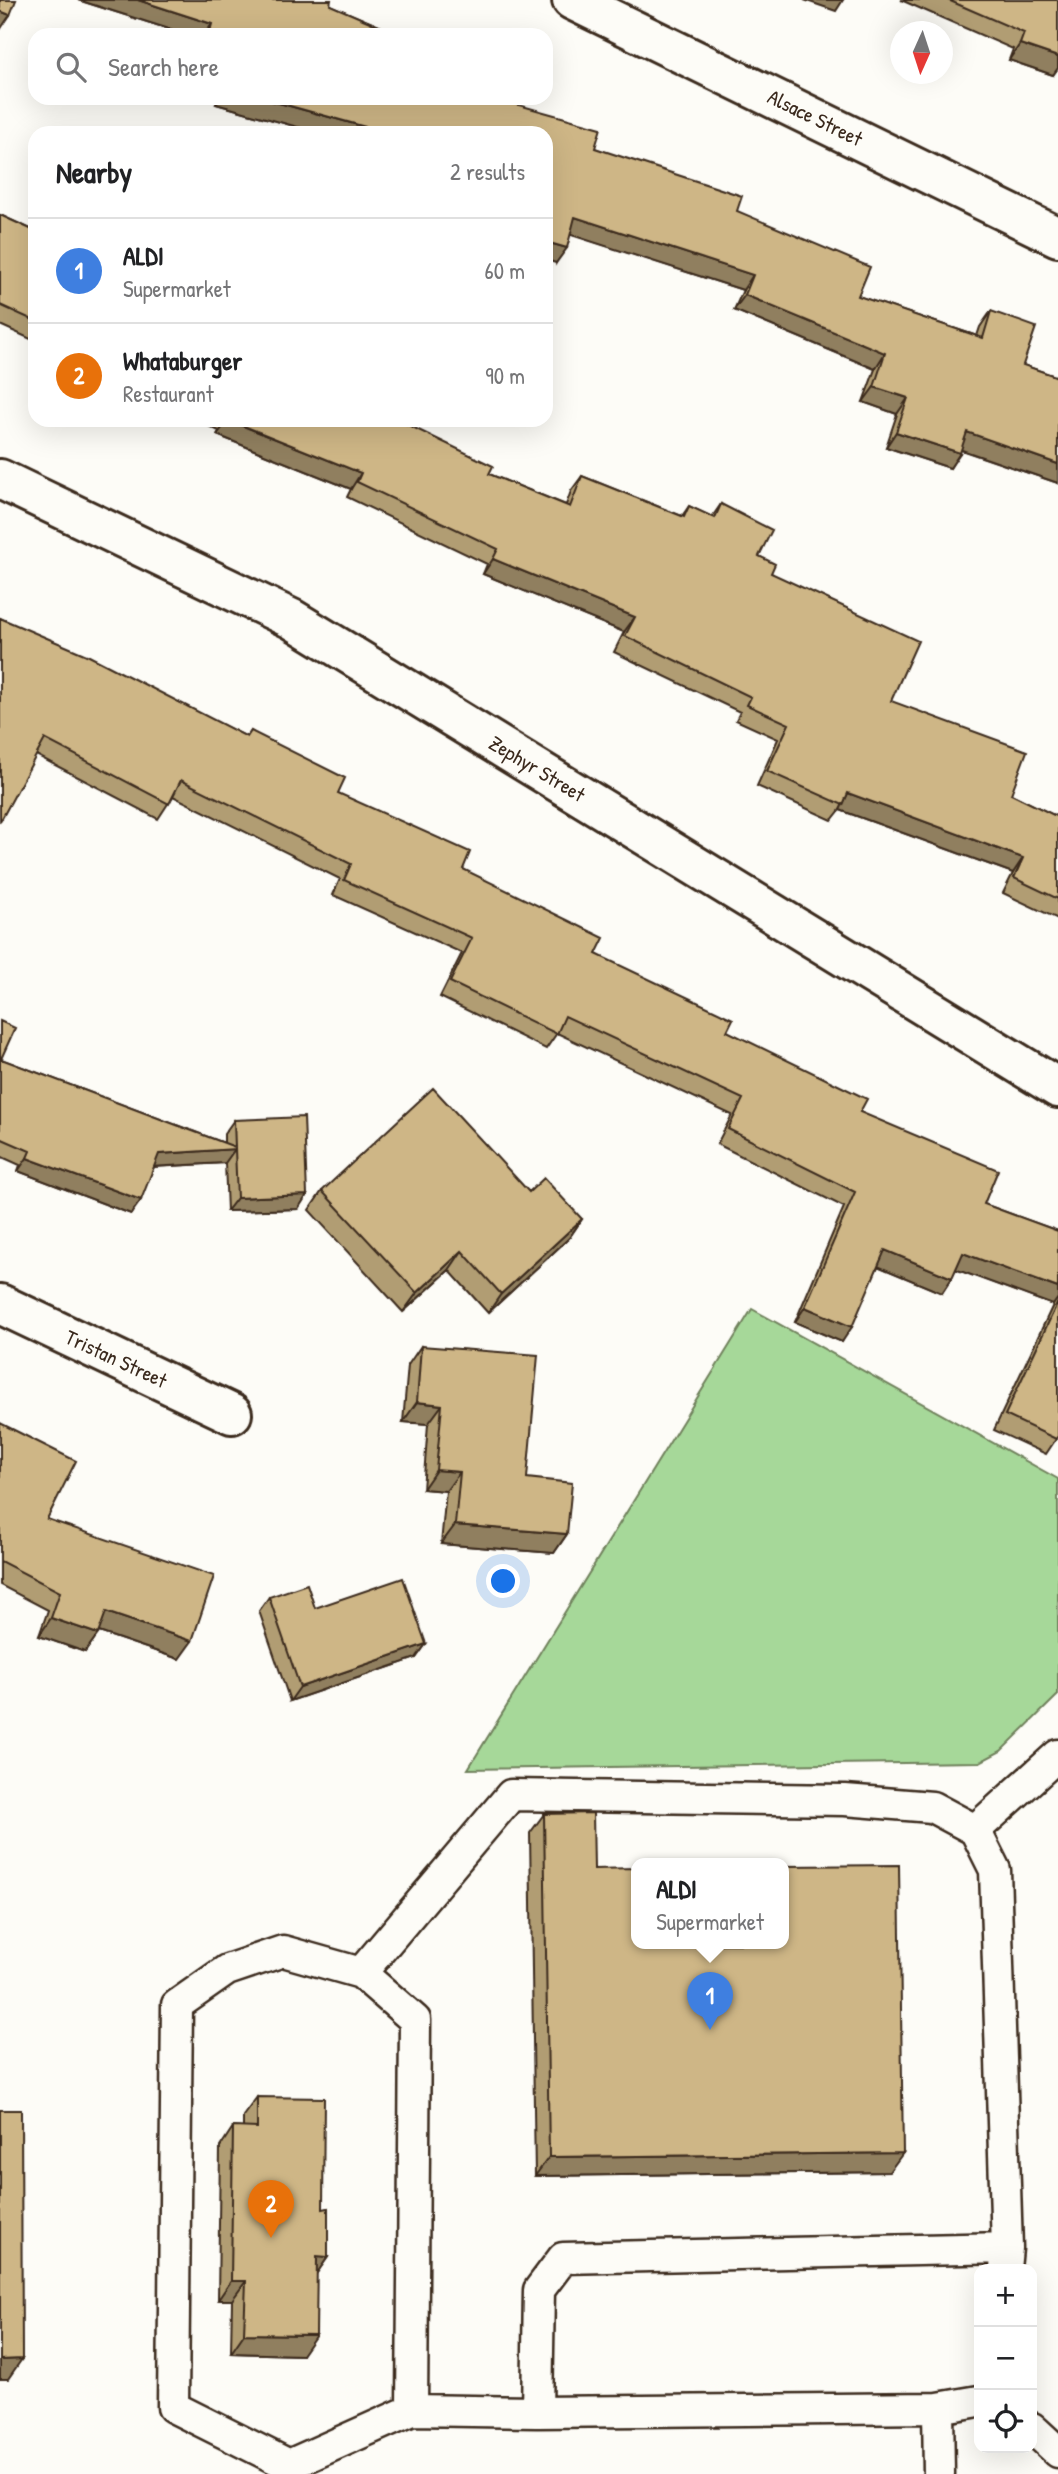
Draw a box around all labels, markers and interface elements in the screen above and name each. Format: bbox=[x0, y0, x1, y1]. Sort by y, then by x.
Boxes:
north arrow bbox=[890, 21, 953, 84]
search box bbox=[28, 28, 553, 105]
icon: search bbox=[52, 48, 90, 86]
text: Search here bbox=[108, 49, 219, 84]
street label: Alsace Street bbox=[763, 82, 868, 153]
text: Nearby bbox=[56, 152, 132, 192]
text: 2 results bbox=[450, 156, 525, 187]
text: ALDI bbox=[123, 238, 164, 273]
text: 1 bbox=[75, 255, 83, 286]
text: 60 m bbox=[485, 255, 525, 286]
text: Supermarket bbox=[123, 273, 231, 304]
text: Whataburger bbox=[123, 343, 242, 378]
text: 2 bbox=[74, 360, 84, 391]
text: 90 m bbox=[485, 360, 525, 391]
text: Restaurant bbox=[123, 378, 214, 409]
street label: Zephyr Street bbox=[484, 728, 591, 809]
street label: Tristan Street bbox=[61, 1322, 173, 1395]
your location bbox=[486, 1564, 520, 1598]
popup bbox=[631, 1858, 789, 1949]
text: ALDI bbox=[656, 1871, 697, 1906]
text: Supermarket bbox=[656, 1906, 764, 1937]
pin: 1 bbox=[687, 1972, 733, 2030]
pin: 2 bbox=[248, 2180, 294, 2238]
map controls bbox=[974, 2264, 1037, 2453]
button: + bbox=[974, 2264, 1037, 2327]
button: − bbox=[974, 2327, 1037, 2390]
button: locate bbox=[974, 2390, 1037, 2453]

